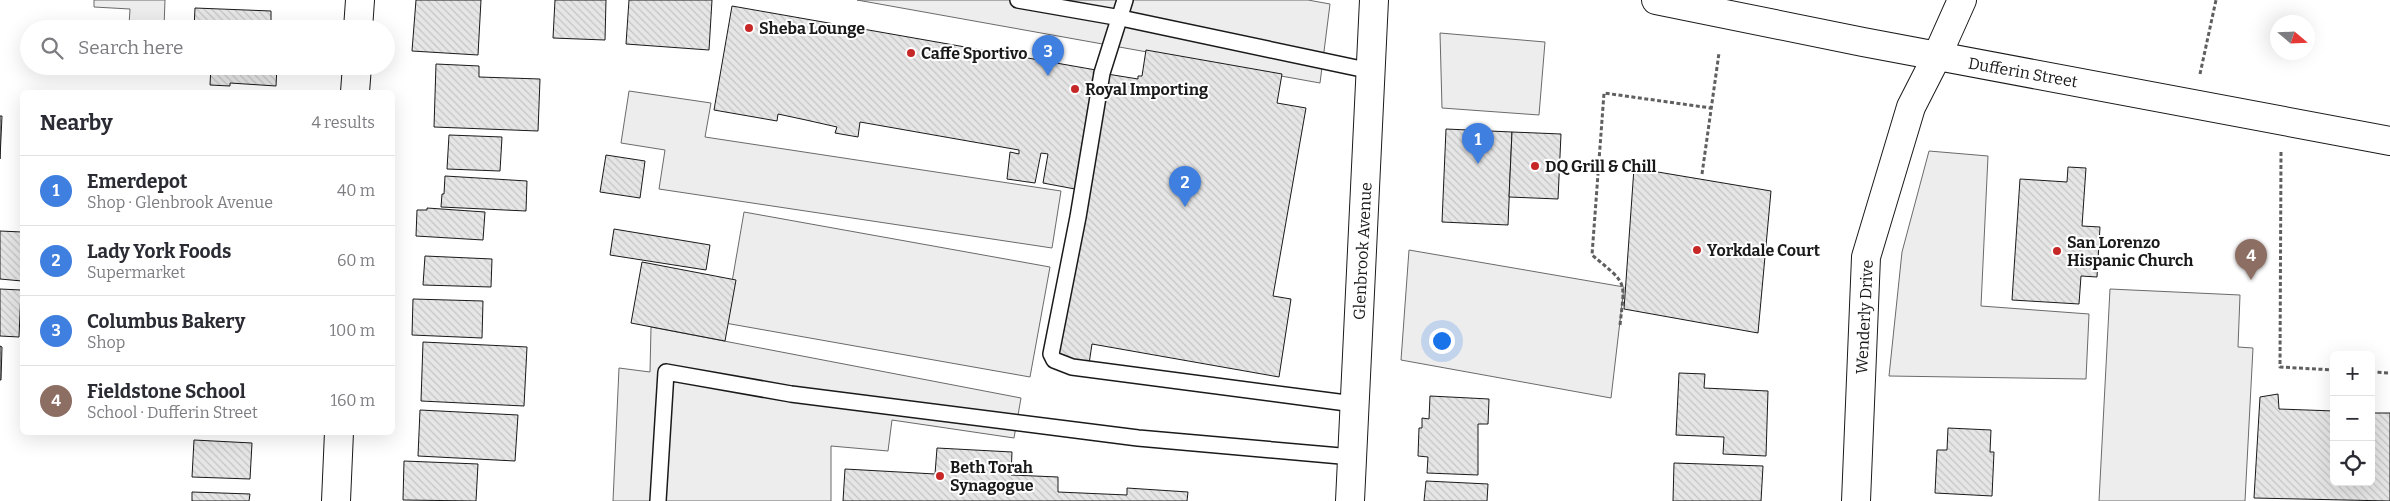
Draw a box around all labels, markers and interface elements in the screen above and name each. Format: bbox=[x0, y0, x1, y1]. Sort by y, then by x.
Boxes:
north arrow bbox=[2270, 15, 2315, 60]
place label: Sheba Lounge bbox=[759, 19, 865, 38]
search box bbox=[20, 20, 395, 75]
marker: Sheba Lounge bbox=[743, 22, 755, 34]
icon: search bbox=[38, 34, 66, 62]
pin: 3 bbox=[1032, 35, 1064, 76]
text: Search here bbox=[78, 36, 183, 59]
place label: Caffe Sportivo bbox=[921, 44, 1027, 63]
marker: Caffe Sportivo bbox=[905, 47, 917, 59]
street label: Dufferin Street bbox=[1967, 54, 2079, 92]
place label: Royal Importing bbox=[1085, 80, 1208, 99]
marker: Royal Importing bbox=[1069, 83, 1081, 95]
text: Nearby bbox=[40, 110, 113, 136]
text: 4 results bbox=[312, 113, 375, 132]
pin: 1 bbox=[1462, 123, 1494, 164]
place label: DQ Grill & Chill bbox=[1545, 157, 1656, 176]
marker: DQ Grill & Chill bbox=[1529, 160, 1541, 172]
pin: 2 bbox=[1169, 166, 1201, 207]
text: Emerdepot bbox=[87, 170, 187, 193]
text: 1 bbox=[53, 181, 59, 200]
text: 40 m bbox=[337, 181, 375, 200]
street label: Glenbrook Avenue bbox=[1349, 182, 1376, 320]
text: Shop · Glenbrook Avenue bbox=[87, 193, 273, 212]
place label: San Lorenzo Hispanic Church bbox=[2067, 233, 2193, 270]
pin: 4 bbox=[2235, 239, 2267, 280]
text: Lady York Foods bbox=[87, 240, 231, 263]
place label: Yorkdale Court bbox=[1707, 241, 1821, 260]
marker: Yorkdale Court bbox=[1691, 244, 1703, 256]
marker: San Lorenzo Hispanic Church bbox=[2051, 245, 2063, 257]
text: 2 bbox=[51, 251, 61, 270]
text: 60 m bbox=[337, 251, 375, 270]
street label: Wenderly Drive bbox=[1852, 259, 1877, 375]
text: Supermarket bbox=[87, 263, 185, 282]
text: Columbus Bakery bbox=[87, 310, 245, 333]
text: 3 bbox=[51, 321, 61, 340]
text: 100 m bbox=[330, 321, 375, 340]
your location bbox=[1429, 328, 1455, 354]
text: Shop bbox=[87, 333, 125, 352]
map controls bbox=[2330, 351, 2375, 486]
button: + bbox=[2330, 351, 2375, 396]
text: Fieldstone School bbox=[87, 380, 246, 403]
text: 4 bbox=[51, 391, 61, 410]
text: 160 m bbox=[330, 391, 375, 410]
button: − bbox=[2330, 396, 2375, 441]
text: School · Dufferin Street bbox=[87, 403, 258, 422]
button: locate bbox=[2330, 441, 2375, 486]
place label: Beth Torah Synagogue bbox=[950, 458, 1034, 495]
marker: Beth Torah Synagogue bbox=[934, 470, 946, 482]

